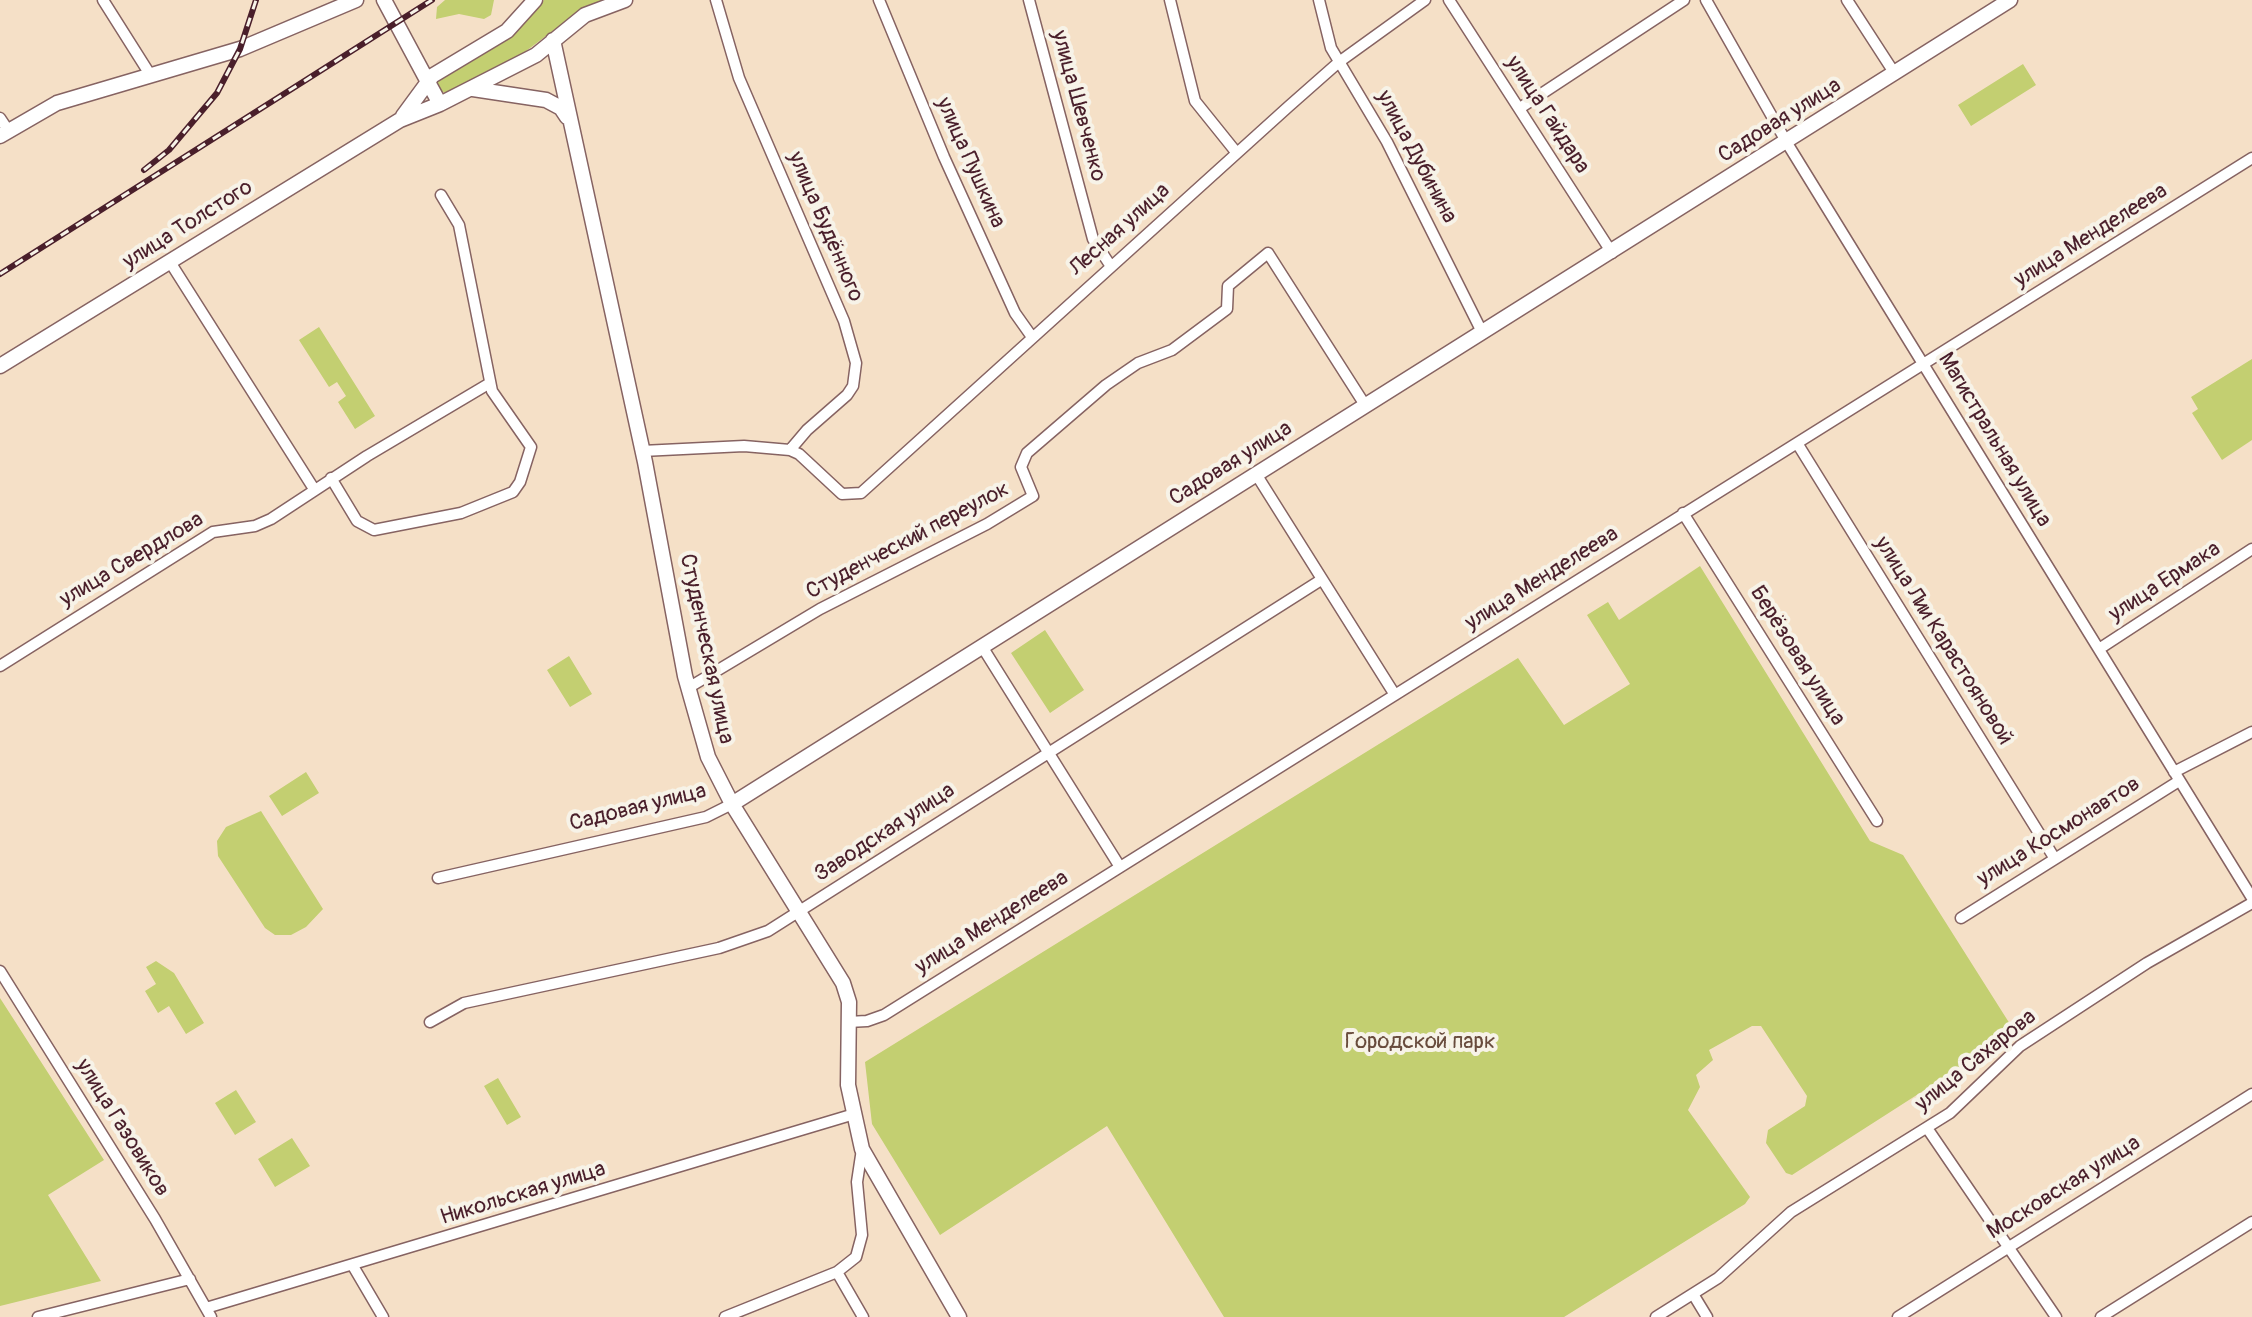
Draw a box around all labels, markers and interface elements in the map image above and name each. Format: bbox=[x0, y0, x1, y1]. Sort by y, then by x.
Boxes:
street label: улица Шевченко bbox=[1045, 28, 1111, 184]
street label: улица Гайдара bbox=[1499, 51, 1595, 179]
street label: Садовая улица bbox=[1714, 73, 1846, 169]
street label: улица Дубинина bbox=[1370, 86, 1462, 228]
street label: улица Пушкина bbox=[929, 94, 1011, 232]
street label: улица Будённого bbox=[782, 148, 868, 306]
street label: улица Толстого bbox=[118, 175, 258, 275]
street label: Лесная улица bbox=[1064, 178, 1176, 282]
street label: улица Менделеева bbox=[2010, 178, 2172, 294]
street label: Магистральная улица bbox=[1932, 348, 2056, 532]
street label: Садовая улица bbox=[1165, 416, 1297, 512]
street label: Студенческий переулок bbox=[802, 476, 1014, 606]
street label: улица Свердлова bbox=[55, 507, 209, 613]
street label: улица Менделеева bbox=[1461, 521, 1623, 637]
street label: улица Лии Карастояновой bbox=[1868, 532, 2018, 750]
street label: улица Ермака bbox=[2104, 536, 2226, 628]
street label: Студенческая улица bbox=[673, 552, 739, 746]
street label: Берёзовая улица bbox=[1743, 581, 1851, 731]
street label: улица Космонавтов bbox=[1973, 771, 2145, 893]
street label: Садовая улица bbox=[567, 778, 709, 838]
street label: Заводская улица bbox=[810, 778, 960, 888]
street label: улица Менделеева bbox=[911, 865, 1073, 981]
street label: улица Сахарова bbox=[1910, 1004, 2042, 1118]
park label: Городской парк bbox=[1345, 1029, 1495, 1055]
street label: улица Газовиков bbox=[69, 1054, 175, 1202]
street label: Московская улица bbox=[1983, 1130, 2145, 1246]
street label: Никольская улица bbox=[437, 1156, 609, 1232]

